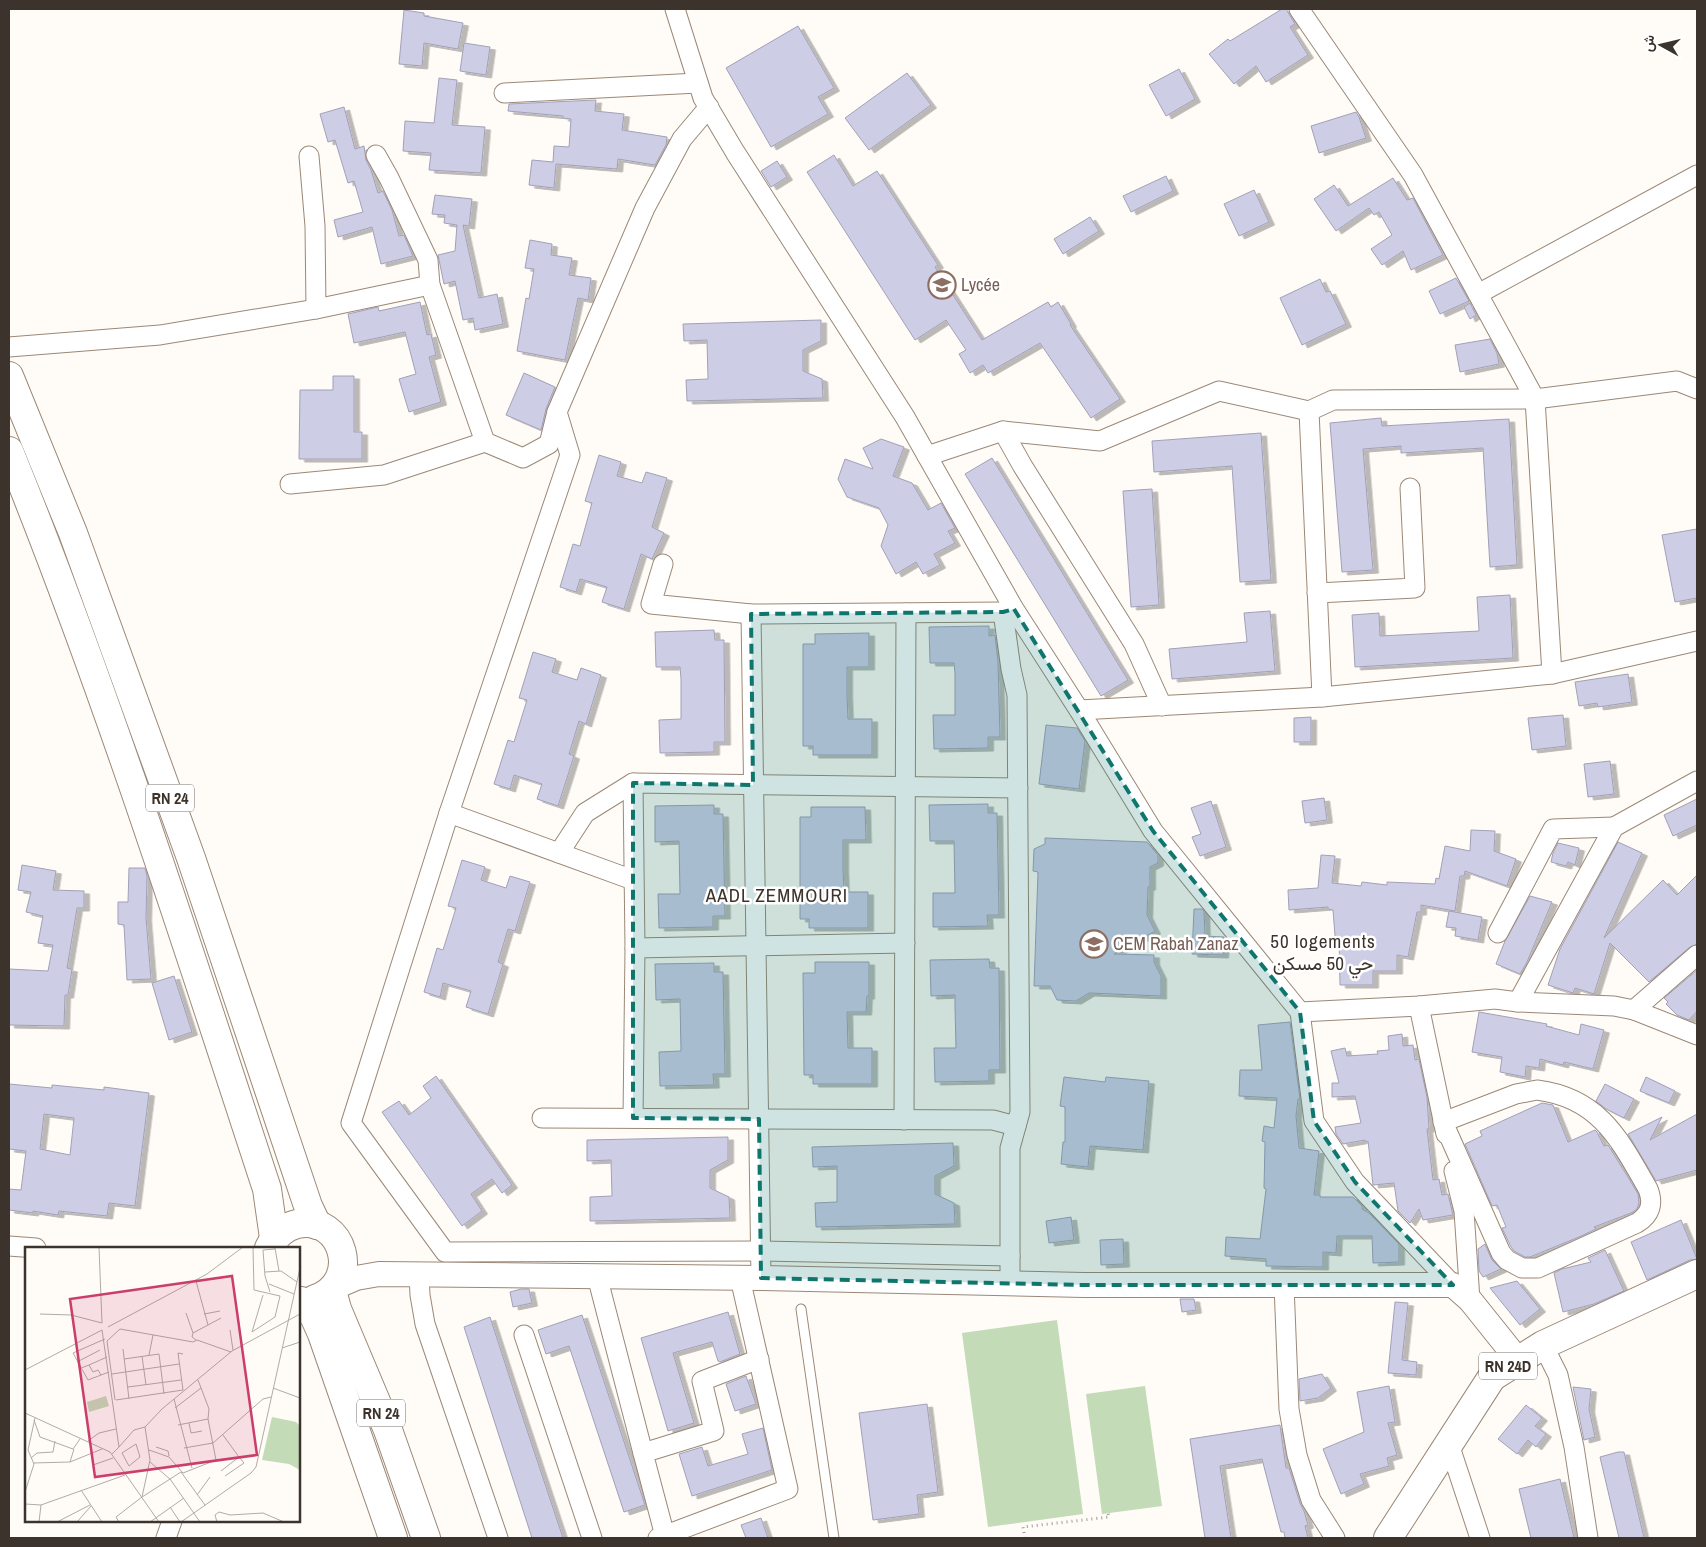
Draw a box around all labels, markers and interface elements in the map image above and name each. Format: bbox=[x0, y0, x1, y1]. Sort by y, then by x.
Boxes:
north arrow bbox=[1636, 20, 1686, 70]
text: ش bbox=[1638, 33, 1658, 53]
school or university icon: Lycée bbox=[927, 270, 957, 300]
place label: Lycée bbox=[961, 272, 1000, 297]
road number: RN 24 bbox=[146, 784, 194, 811]
district label: AADL ZEMMOURI bbox=[705, 882, 848, 908]
district label: 50 logements حي 50 مسكن bbox=[1270, 928, 1376, 979]
school or university icon: CEM Rabah Zanaz bbox=[1079, 929, 1109, 959]
place label: CEM Rabah Zanaz bbox=[1113, 931, 1239, 956]
inset map bbox=[25, 1247, 300, 1522]
road number: RN 24D bbox=[1479, 1352, 1537, 1380]
road number: RN 24 bbox=[357, 1400, 405, 1426]

